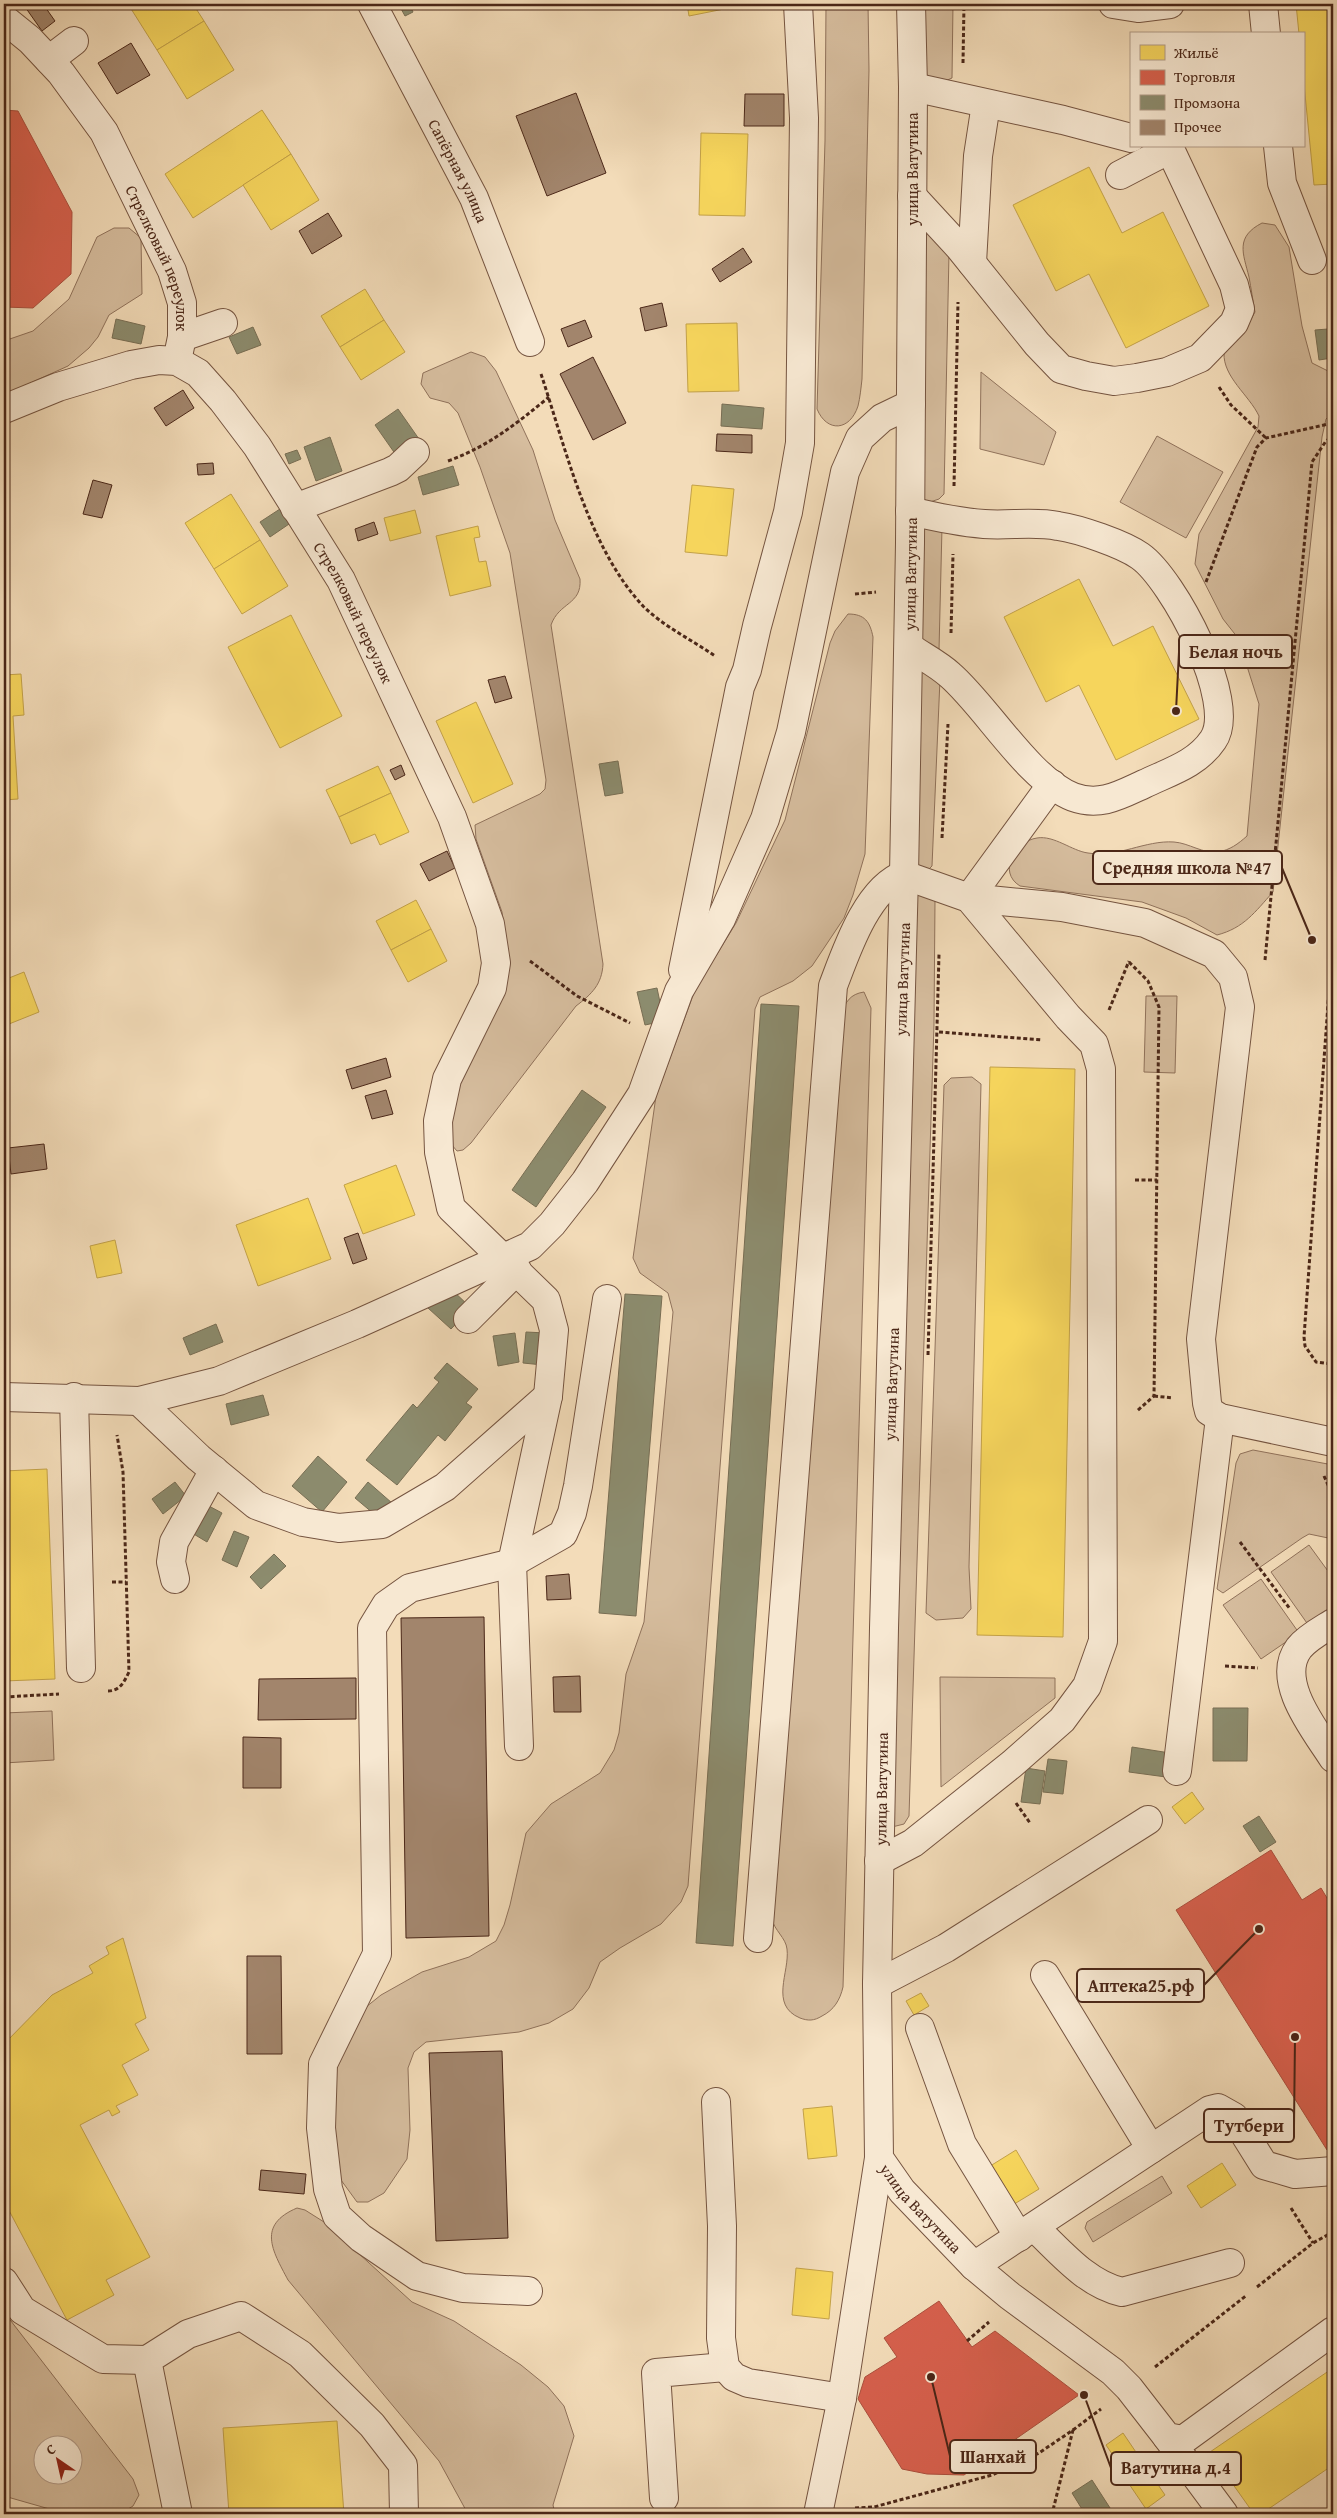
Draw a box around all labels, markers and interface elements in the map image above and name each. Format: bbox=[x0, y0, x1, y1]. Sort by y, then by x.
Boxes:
legend bbox=[1130, 32, 1304, 148]
text: Жильё bbox=[1173, 42, 1219, 63]
text: Торговля bbox=[1174, 66, 1236, 87]
text: Промзона bbox=[1174, 92, 1241, 113]
street label: улица Ватутина bbox=[900, 112, 924, 227]
street label: Сапёрная улица bbox=[423, 115, 495, 226]
text: Прочее bbox=[1174, 116, 1222, 137]
street label: Стрелковый переулок bbox=[120, 181, 194, 332]
street label: улица Ватутина bbox=[897, 517, 923, 632]
street label: Стрелковый переулок bbox=[308, 537, 400, 688]
callout: Белая ночь bbox=[1179, 635, 1292, 668]
text: Белая ночь bbox=[1189, 638, 1283, 665]
callout: Средняя школа №47 bbox=[1093, 851, 1282, 884]
text: Средняя школа №47 bbox=[1102, 854, 1272, 881]
street label: улица Ватутина bbox=[888, 922, 916, 1037]
street label: улица Ватутина bbox=[877, 1327, 905, 1442]
street label: улица Ватутина bbox=[868, 1732, 894, 1847]
callout: Аптека25.рф bbox=[1077, 1969, 1204, 2002]
text: Аптека25.рф bbox=[1088, 1972, 1195, 1999]
callout: Тутбери bbox=[1204, 2109, 1294, 2142]
text: Тутбери bbox=[1214, 2112, 1284, 2139]
street label: улица Ватутина bbox=[874, 2158, 968, 2259]
north arrow bbox=[32, 2436, 82, 2486]
text: С bbox=[42, 2439, 60, 2460]
callout: Шанхай bbox=[950, 2440, 1036, 2473]
text: Шанхай bbox=[960, 2443, 1026, 2470]
callout: Ватутина д.4 bbox=[1111, 2452, 1241, 2485]
text: Ватутина д.4 bbox=[1121, 2454, 1231, 2481]

